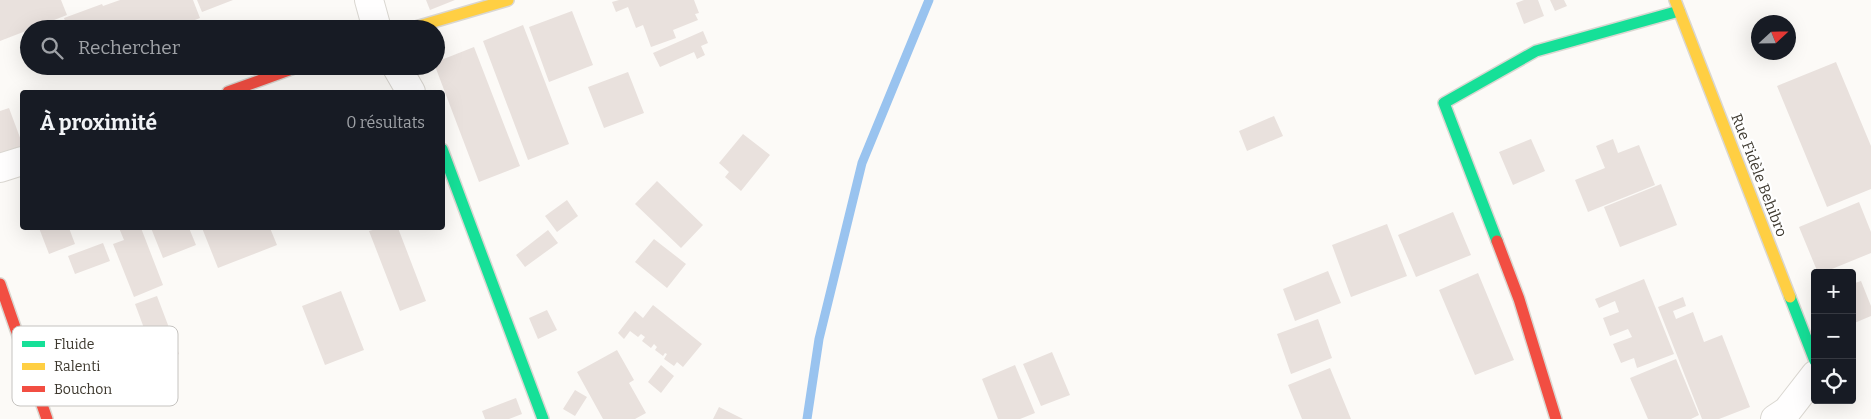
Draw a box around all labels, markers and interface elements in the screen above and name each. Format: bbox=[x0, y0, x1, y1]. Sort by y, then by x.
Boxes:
north arrow bbox=[1751, 15, 1796, 60]
search box bbox=[20, 20, 445, 75]
icon: search bbox=[38, 34, 66, 62]
text: Rechercher bbox=[78, 36, 180, 59]
text: À proximité bbox=[40, 110, 157, 136]
street label: Rue Fidèle Behibro bbox=[1727, 111, 1791, 239]
text: 0 résultats bbox=[346, 113, 425, 132]
map controls bbox=[1811, 269, 1856, 404]
button: + bbox=[1811, 269, 1856, 314]
button: − bbox=[1811, 314, 1856, 359]
legend bbox=[12, 326, 178, 406]
text: Fluide bbox=[54, 336, 95, 353]
text: Ralenti bbox=[54, 358, 100, 375]
button: locate bbox=[1811, 359, 1856, 404]
text: Bouchon bbox=[54, 381, 112, 398]

